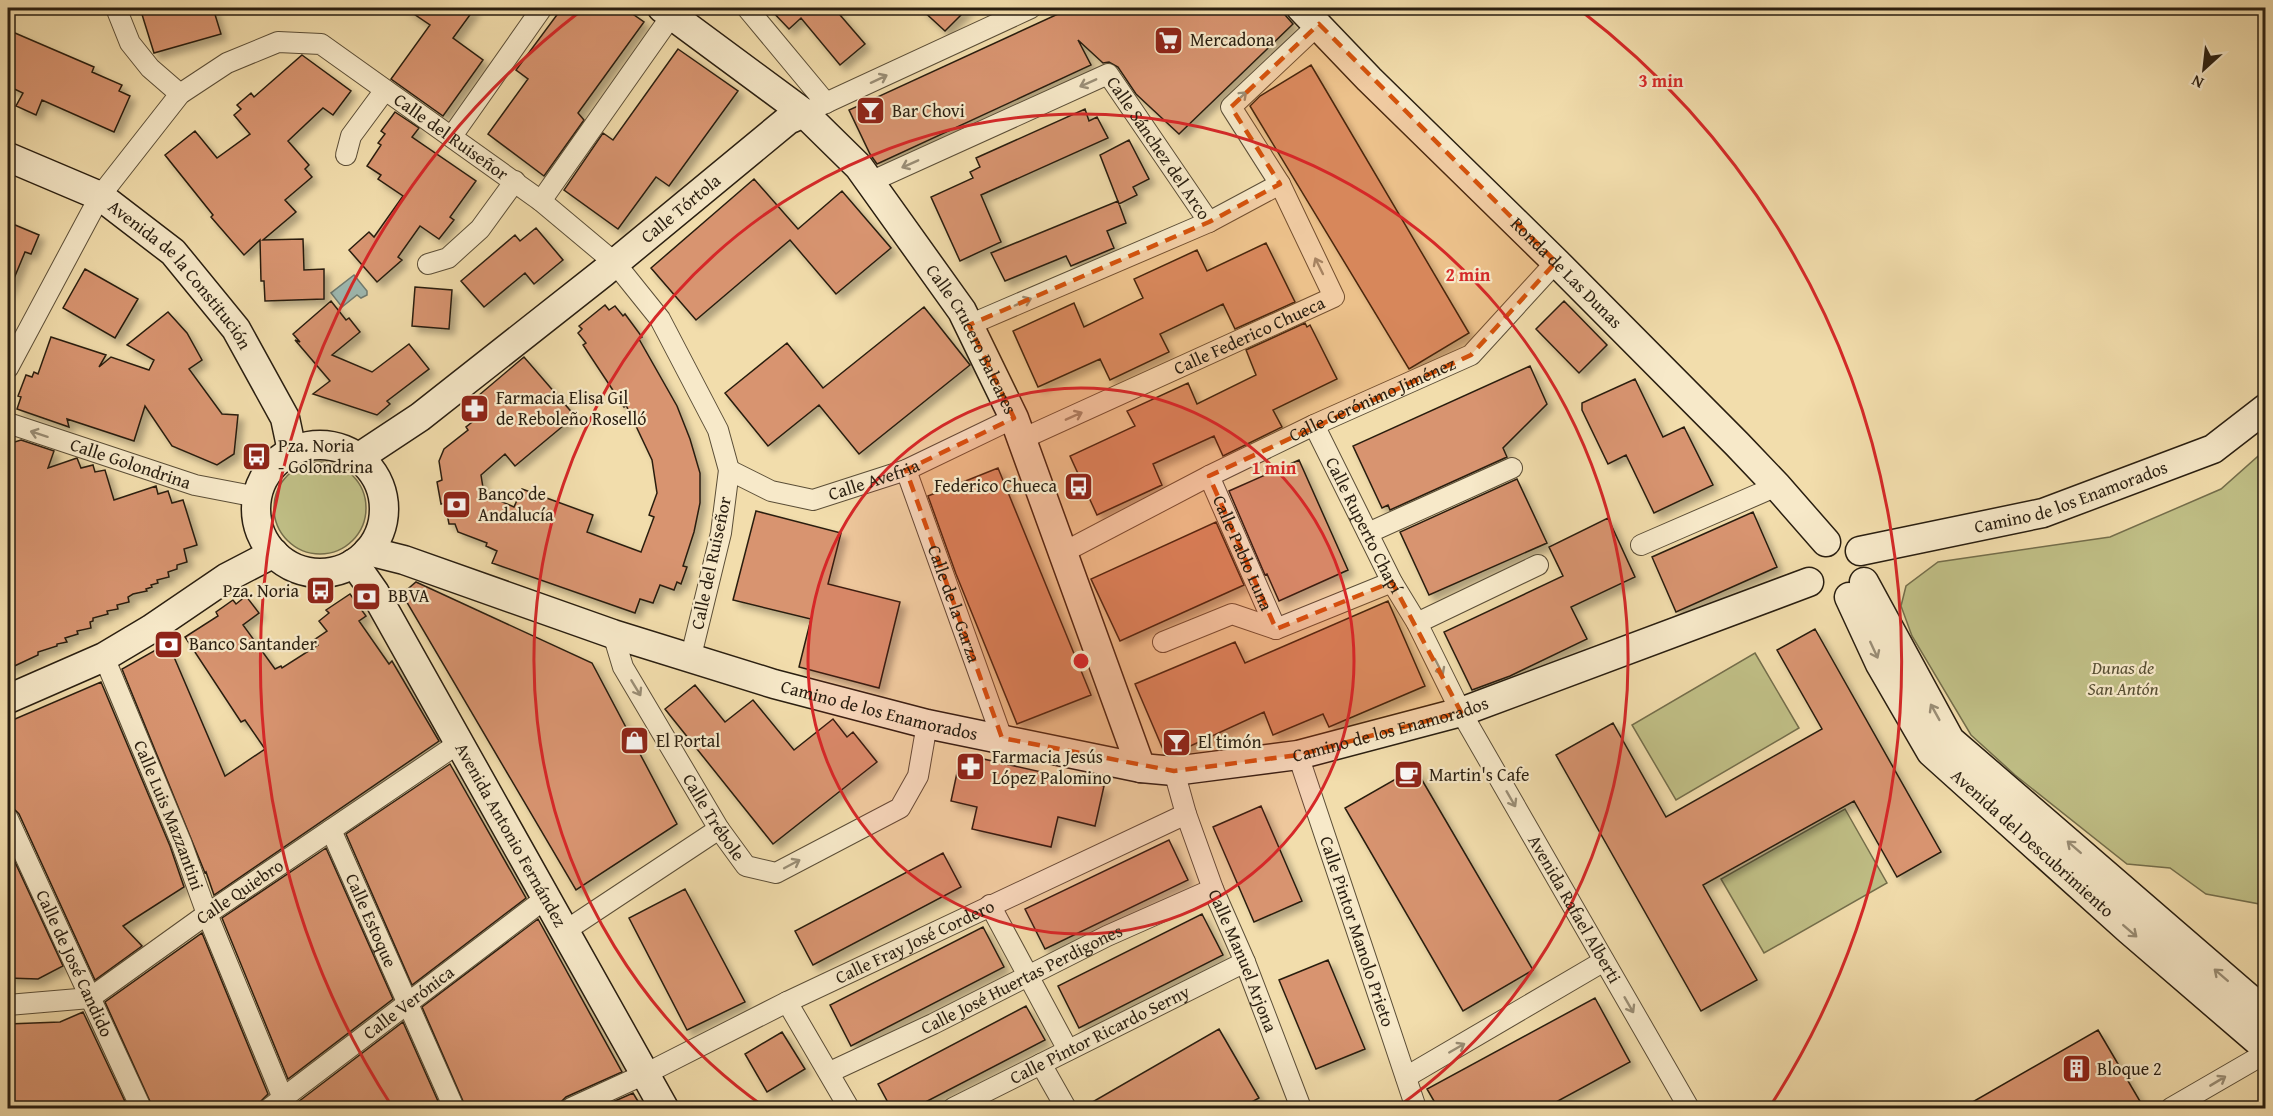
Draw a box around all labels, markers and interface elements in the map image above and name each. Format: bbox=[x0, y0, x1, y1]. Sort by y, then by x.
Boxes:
supermarket icon: Mercadona bbox=[1153, 24, 1185, 56]
place label: Mercadona bbox=[1190, 26, 1275, 53]
north arrow bbox=[2174, 39, 2234, 99]
text: 3 min bbox=[1639, 67, 1684, 94]
text: N bbox=[2187, 69, 2207, 95]
street label: Calle Sánchez del Arco bbox=[1100, 70, 1218, 225]
one-way arrow bbox=[870, 72, 888, 84]
one-way arrow bbox=[1079, 78, 1097, 90]
street label: Calle del Ruiseñor bbox=[388, 86, 515, 187]
one-way arrow bbox=[1232, 91, 1247, 105]
bar icon: Bar Chovi bbox=[855, 95, 887, 127]
place label: Bar Chovi bbox=[892, 97, 965, 124]
one-way arrow bbox=[902, 159, 920, 170]
street label: Calle Tórtola bbox=[634, 167, 727, 250]
street label: Avenida de la Constitución bbox=[102, 193, 259, 354]
street label: Ronda de Las Dunas bbox=[1505, 211, 1629, 335]
one-way arrow bbox=[1313, 257, 1325, 275]
street label: Calle Crucero Baleares bbox=[920, 258, 1024, 419]
text: 2 min bbox=[1446, 261, 1491, 288]
street label: Calle Federico Chueca bbox=[1169, 289, 1330, 381]
one-way arrow bbox=[1013, 296, 1031, 308]
street label: Calle Gerónimo Jiménez bbox=[1284, 350, 1460, 448]
place label: Farmacia Elisa Gil de Reboleño Roselló bbox=[496, 384, 647, 432]
pharmacy icon: Farmacia Elisa Gil de Reboleño Roselló bbox=[459, 392, 491, 424]
one-way arrow bbox=[1064, 409, 1082, 421]
one-way arrow bbox=[30, 428, 49, 439]
street label: Calle Golondrina bbox=[67, 431, 195, 496]
place label: Pza. Noria - Golondrina bbox=[278, 432, 373, 480]
bus stop icon: Pza. Noria - Golondrina bbox=[241, 440, 273, 472]
street label: Calle Avefria bbox=[825, 451, 924, 507]
street label: Calle Ruperto Chapí bbox=[1319, 452, 1410, 599]
street label: Camino de los Enamorados bbox=[1972, 453, 2171, 540]
text: 1 min bbox=[1252, 454, 1297, 481]
bus stop icon: Federico Chueca bbox=[1062, 470, 1094, 502]
place label: Federico Chueca bbox=[934, 472, 1057, 499]
place label: Banco de Andalucía bbox=[478, 480, 554, 528]
bank icon: Banco de Andalucía bbox=[441, 488, 473, 520]
street label: Calle Pablo Luna bbox=[1206, 491, 1281, 615]
street label: Calle del Ruiseñor bbox=[683, 493, 738, 632]
street label: Calle de la Garza bbox=[921, 541, 988, 667]
bus stop icon: Pza. Noria bbox=[304, 575, 336, 607]
place label: Pza. Noria bbox=[223, 577, 299, 604]
bank icon: BBVA bbox=[351, 580, 383, 612]
place label: BBVA bbox=[388, 582, 429, 609]
bank icon: Banco Santander bbox=[152, 628, 184, 660]
place label: Banco Santander bbox=[189, 630, 317, 657]
one-way arrow bbox=[1868, 641, 1880, 659]
centre of rings bbox=[1071, 651, 1091, 671]
park label: Dunas de San Antón bbox=[2088, 654, 2158, 702]
one-way arrow bbox=[1434, 658, 1445, 676]
street label: Camino de los Enamorados bbox=[778, 672, 980, 747]
one-way arrow bbox=[630, 679, 642, 696]
street label: Camino de los Enamorados bbox=[1291, 689, 1492, 769]
one-way arrow bbox=[1929, 704, 1940, 722]
shop icon: El Portal bbox=[619, 725, 651, 757]
bar icon: El timón bbox=[1161, 726, 1193, 758]
place label: El Portal bbox=[656, 727, 720, 754]
place label: El timón bbox=[1198, 728, 1262, 755]
street label: Calle Luis Mazzantini bbox=[127, 736, 211, 894]
street label: Avenida Antonio Fernández bbox=[449, 737, 574, 932]
place label: Farmacia Jesús López Palomino bbox=[992, 743, 1111, 791]
pharmacy icon: Farmacia Jesús López Palomino bbox=[955, 751, 987, 783]
cafe icon: Martin's Cafe bbox=[1392, 759, 1424, 791]
place label: Martin's Cafe bbox=[1429, 761, 1529, 788]
street label: Avenida del Descubrimiento bbox=[1945, 762, 2120, 924]
street label: Calle Trébole bbox=[676, 768, 752, 866]
one-way arrow bbox=[1505, 790, 1517, 807]
street label: Avenida Rafael Alberti bbox=[1521, 829, 1628, 988]
street label: Calle Pintor Manolo Prieto bbox=[1313, 832, 1402, 1030]
one-way arrow bbox=[2067, 840, 2082, 854]
street label: Calle Quiebro bbox=[190, 852, 289, 931]
one-way arrow bbox=[783, 858, 800, 870]
street label: Calle Estoque bbox=[339, 869, 404, 972]
street label: Calle de José Candido bbox=[29, 885, 120, 1041]
street label: Calle Manuel Arjona bbox=[1202, 885, 1285, 1036]
street label: Calle Fray José Cordero bbox=[830, 892, 999, 990]
street label: Calle José Huertas Perdigones bbox=[916, 917, 1127, 1041]
one-way arrow bbox=[2122, 924, 2137, 938]
street label: Calle Verónica bbox=[357, 958, 460, 1046]
one-way arrow bbox=[2214, 968, 2229, 982]
street label: Calle Pintor Ricardo Serny bbox=[1005, 978, 1194, 1091]
one-way arrow bbox=[1623, 996, 1635, 1013]
one-way arrow bbox=[1448, 1041, 1465, 1053]
building icon: Bloque 2 bbox=[2060, 1053, 2092, 1085]
place label: Bloque 2 bbox=[2097, 1055, 2162, 1082]
one-way arrow bbox=[2209, 1074, 2226, 1086]

